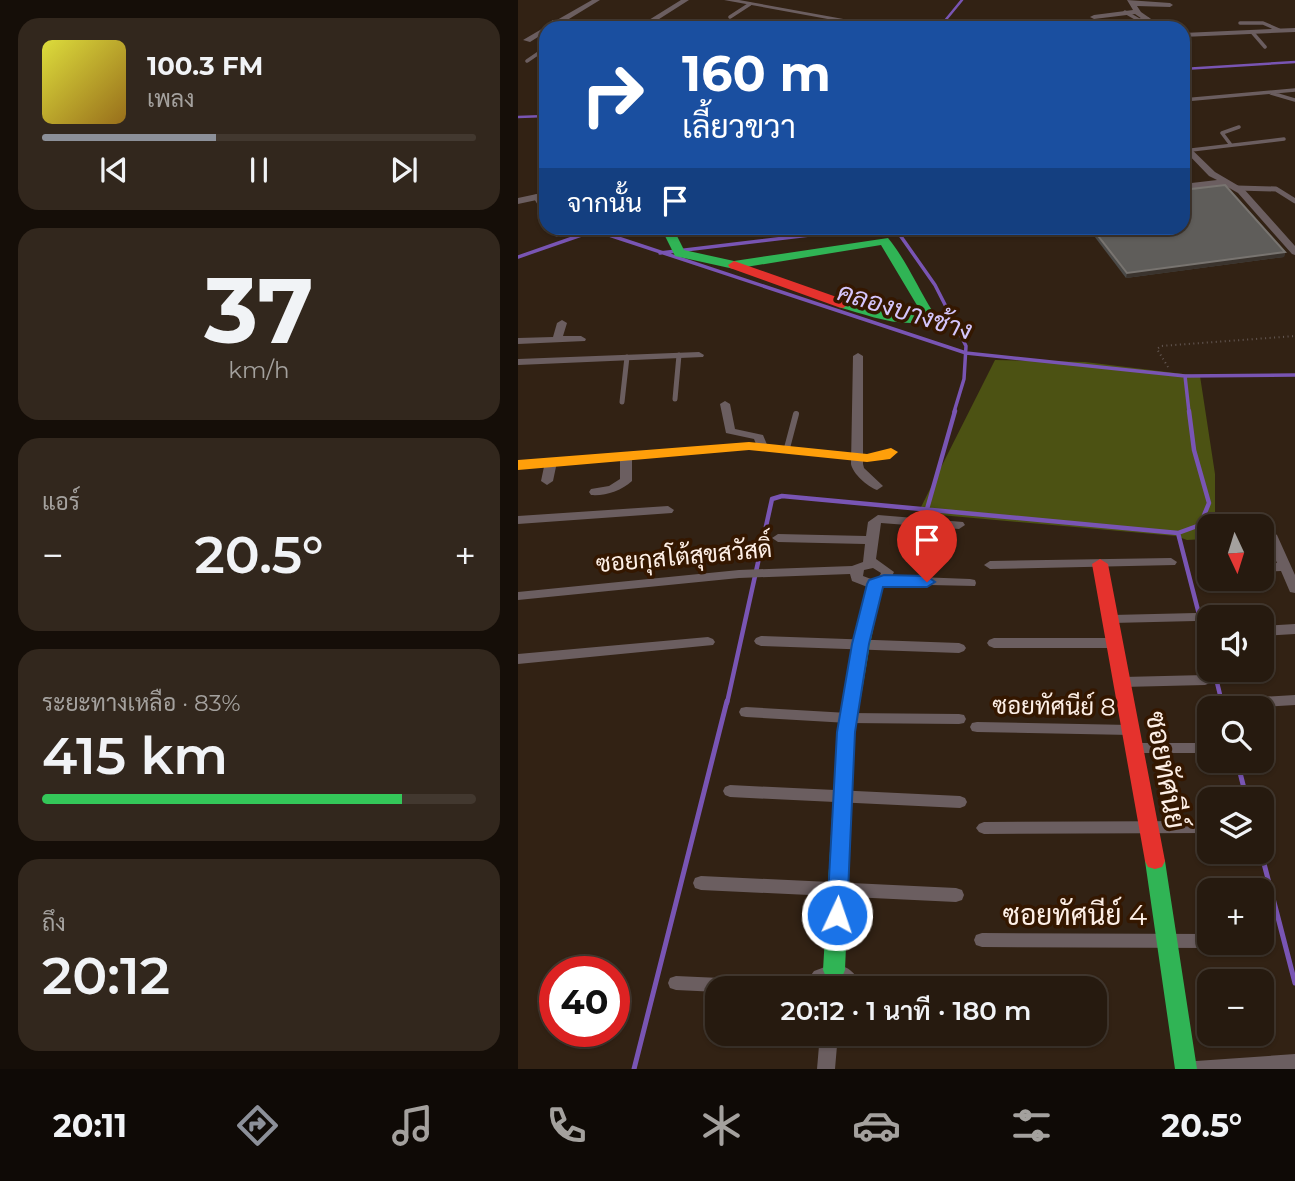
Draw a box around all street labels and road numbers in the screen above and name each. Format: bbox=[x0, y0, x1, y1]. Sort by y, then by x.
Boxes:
street label: ซอยกุสโต้สุขสวัสดิ์ bbox=[594, 527, 773, 580]
street label: ซอยทัศนีย์ 8 bbox=[992, 689, 1116, 722]
street label: ซอยทัศนีย์ bbox=[1139, 708, 1195, 831]
street label: ซอยทัศนีย์ 4 bbox=[1003, 896, 1148, 932]

